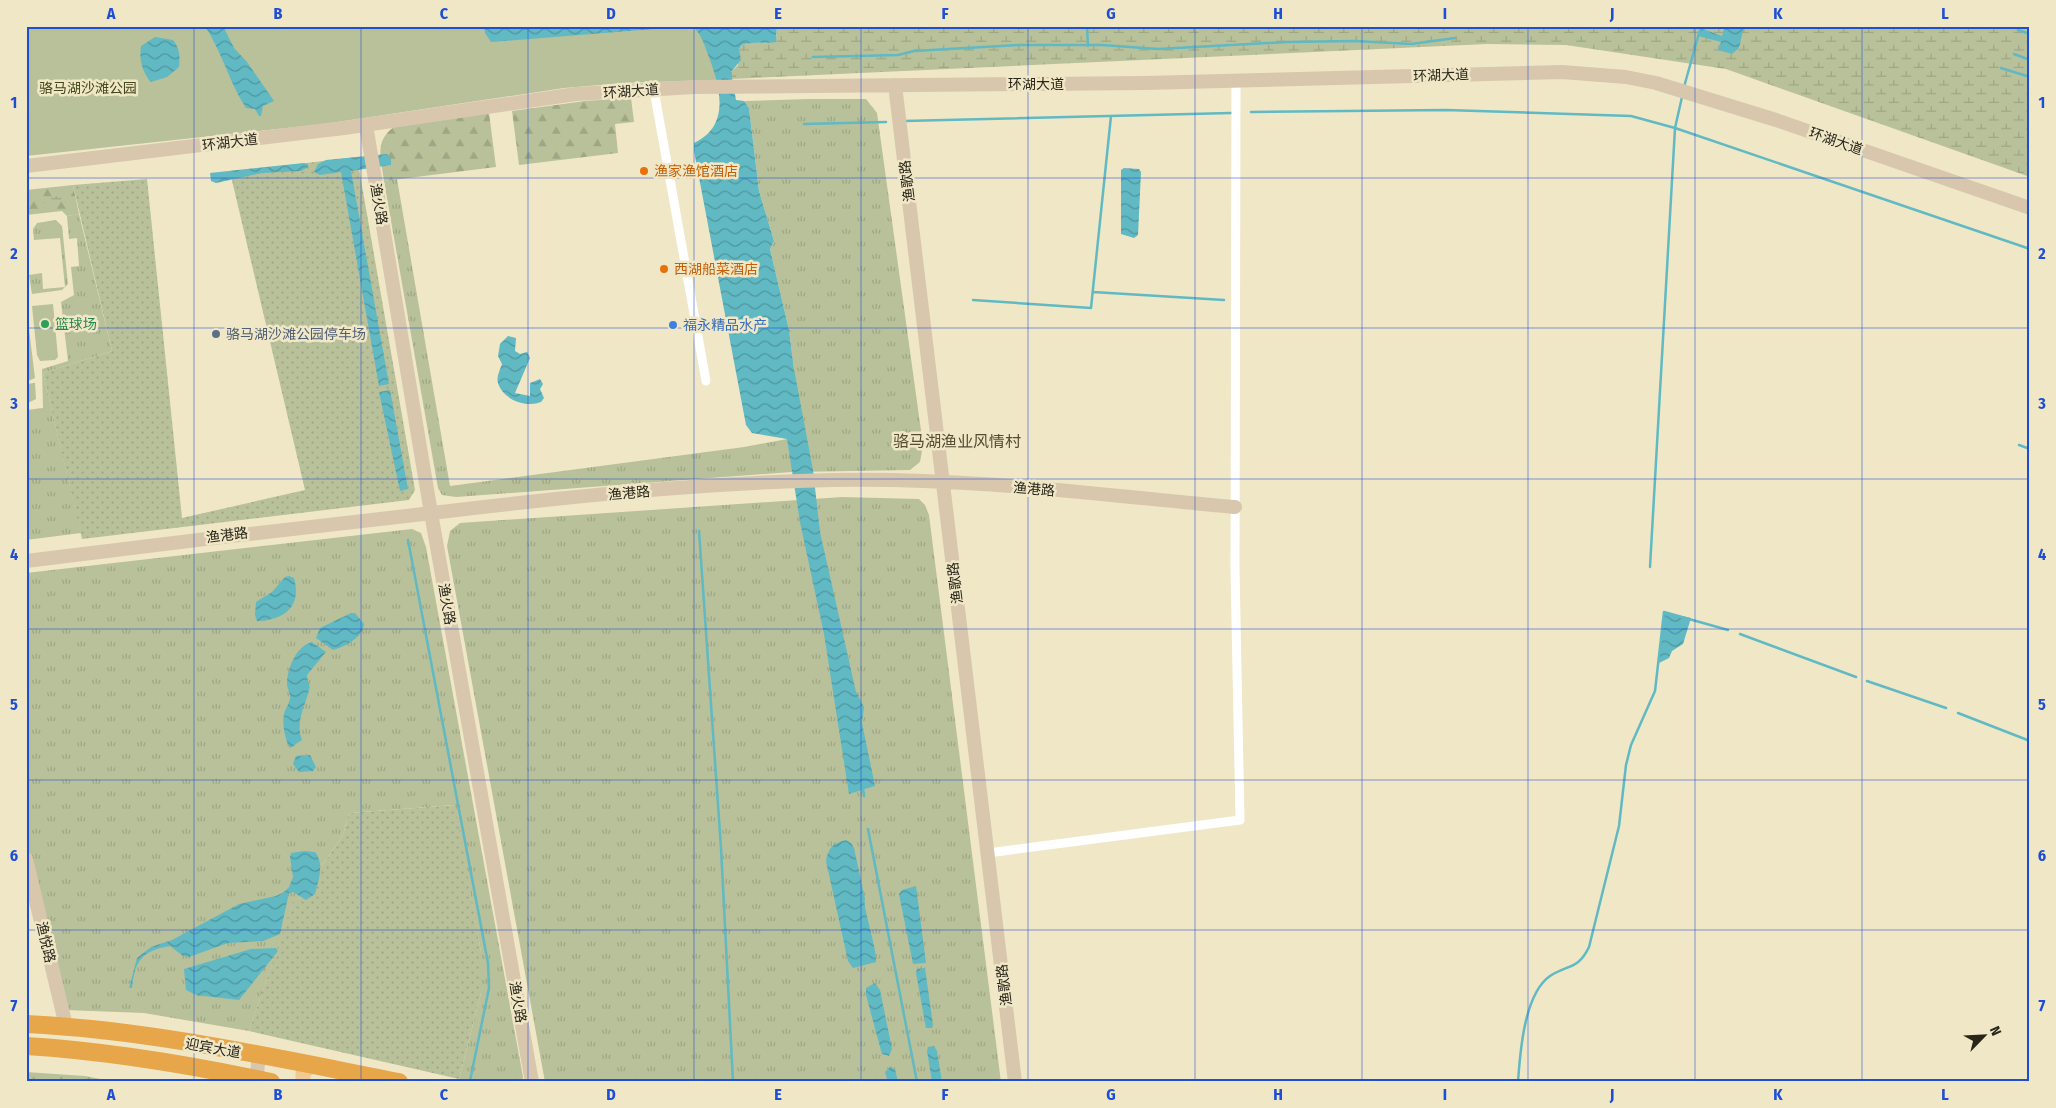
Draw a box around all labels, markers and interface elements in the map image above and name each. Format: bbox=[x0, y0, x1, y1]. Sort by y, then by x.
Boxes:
text: A bbox=[106, 4, 116, 23]
text: B bbox=[274, 4, 283, 23]
text: C bbox=[440, 4, 449, 23]
text: D bbox=[606, 4, 616, 23]
text: E bbox=[774, 4, 782, 23]
text: F bbox=[941, 4, 949, 23]
text: G bbox=[1106, 4, 1116, 23]
text: H bbox=[1273, 4, 1283, 23]
text: I bbox=[1443, 4, 1447, 23]
text: J bbox=[1609, 4, 1614, 23]
text: K bbox=[1773, 4, 1783, 23]
text: L bbox=[1941, 4, 1949, 23]
street label: 环湖大道 bbox=[1413, 66, 1469, 85]
street label: 环湖大道 bbox=[1008, 76, 1064, 93]
park label: 骆马湖沙滩公园 bbox=[39, 80, 137, 97]
street label: 环湖大道 bbox=[603, 81, 660, 102]
text: 1 bbox=[11, 93, 17, 112]
text: 1 bbox=[2039, 93, 2045, 112]
street label: 环湖大道 bbox=[1807, 124, 1865, 159]
street label: 环湖大道 bbox=[201, 131, 259, 154]
street label: 渔歌路 bbox=[897, 159, 918, 203]
place label: 渔家渔馆酒店 bbox=[654, 163, 738, 180]
marker: 渔家渔馆酒店 bbox=[638, 165, 650, 177]
street label: 渔火路 bbox=[366, 182, 391, 226]
text: 2 bbox=[9, 244, 18, 263]
text: 2 bbox=[2037, 244, 2046, 263]
place label: 西湖船菜酒店 bbox=[674, 261, 758, 278]
marker: 西湖船菜酒店 bbox=[658, 263, 670, 275]
place label: 篮球场 bbox=[55, 316, 97, 333]
place label: 福永精品水产 bbox=[683, 317, 767, 334]
marker: 篮球场 bbox=[39, 318, 51, 330]
marker: 福永精品水产 bbox=[667, 319, 679, 331]
place label: 骆马湖沙滩公园停车场 bbox=[226, 326, 366, 343]
marker: 骆马湖沙滩公园停车场 bbox=[210, 328, 222, 340]
text: 3 bbox=[9, 394, 18, 413]
text: 3 bbox=[2037, 394, 2046, 413]
district label: 骆马湖渔业风情村 bbox=[893, 432, 1021, 451]
street label: 渔港路 bbox=[1012, 479, 1056, 500]
street label: 渔港路 bbox=[607, 483, 651, 504]
street label: 渔港路 bbox=[205, 525, 249, 546]
text: 4 bbox=[10, 545, 18, 564]
text: 4 bbox=[2038, 545, 2046, 564]
street label: 渔歌路 bbox=[945, 561, 966, 605]
street label: 渔火路 bbox=[434, 582, 459, 626]
text: 5 bbox=[10, 695, 18, 714]
text: 5 bbox=[2038, 695, 2046, 714]
text: 6 bbox=[10, 846, 18, 865]
text: 6 bbox=[2038, 846, 2046, 865]
street label: 渔悦路 bbox=[33, 920, 59, 964]
street label: 渔歌路 bbox=[994, 963, 1015, 1007]
street label: 渔火路 bbox=[505, 980, 530, 1024]
text: 7 bbox=[11, 996, 18, 1015]
text: 7 bbox=[2039, 996, 2046, 1015]
north arrow bbox=[1958, 1010, 2008, 1060]
text: N bbox=[1986, 1024, 2005, 1038]
street label: 迎宾大道 bbox=[184, 1035, 242, 1062]
text: A bbox=[106, 1085, 116, 1104]
text: B bbox=[274, 1085, 283, 1104]
text: C bbox=[440, 1085, 449, 1104]
text: D bbox=[606, 1085, 616, 1104]
text: E bbox=[774, 1085, 782, 1104]
text: F bbox=[941, 1085, 949, 1104]
text: G bbox=[1106, 1085, 1116, 1104]
text: H bbox=[1273, 1085, 1283, 1104]
text: I bbox=[1443, 1085, 1447, 1104]
text: J bbox=[1609, 1085, 1614, 1104]
text: K bbox=[1773, 1085, 1783, 1104]
text: L bbox=[1941, 1085, 1949, 1104]

